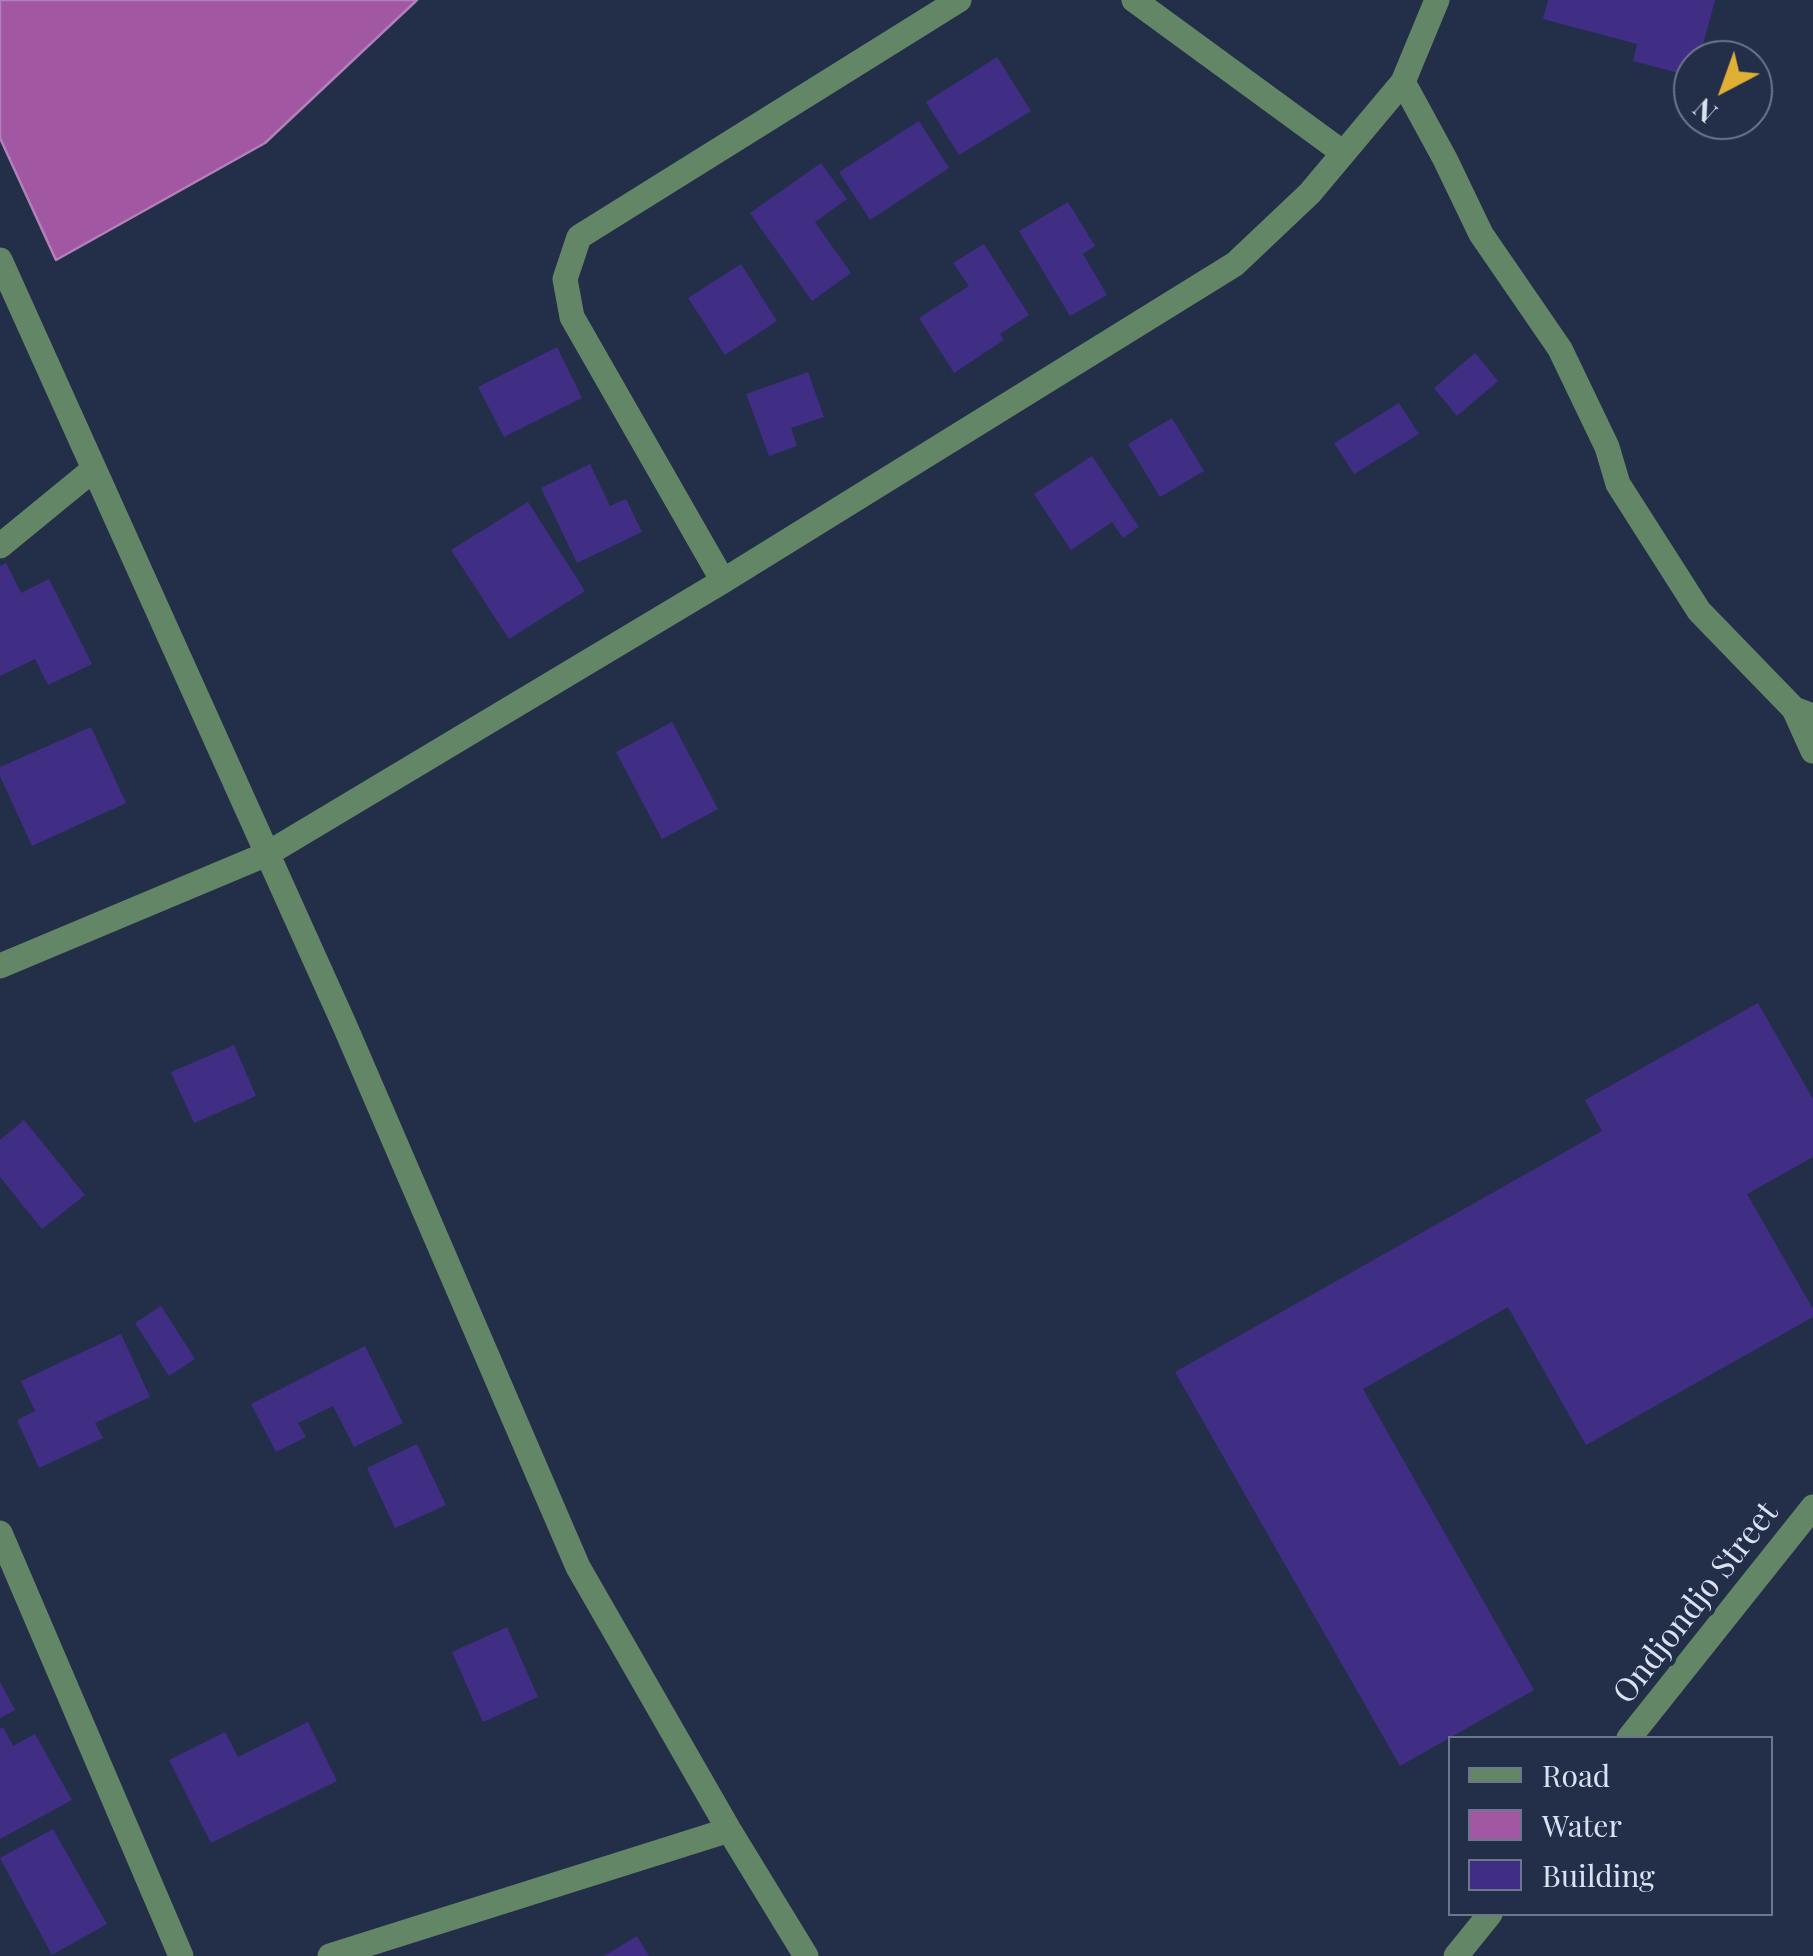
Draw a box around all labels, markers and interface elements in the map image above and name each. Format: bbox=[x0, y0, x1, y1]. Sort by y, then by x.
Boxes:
north arrow bbox=[1673, 40, 1773, 140]
text: N bbox=[1685, 91, 1724, 132]
street label: Ondjondjo Street bbox=[1605, 1495, 1787, 1711]
legend bbox=[1448, 1736, 1773, 1916]
text: Road bbox=[1542, 1755, 1610, 1795]
text: Water bbox=[1542, 1805, 1622, 1845]
text: Building bbox=[1542, 1855, 1655, 1895]

